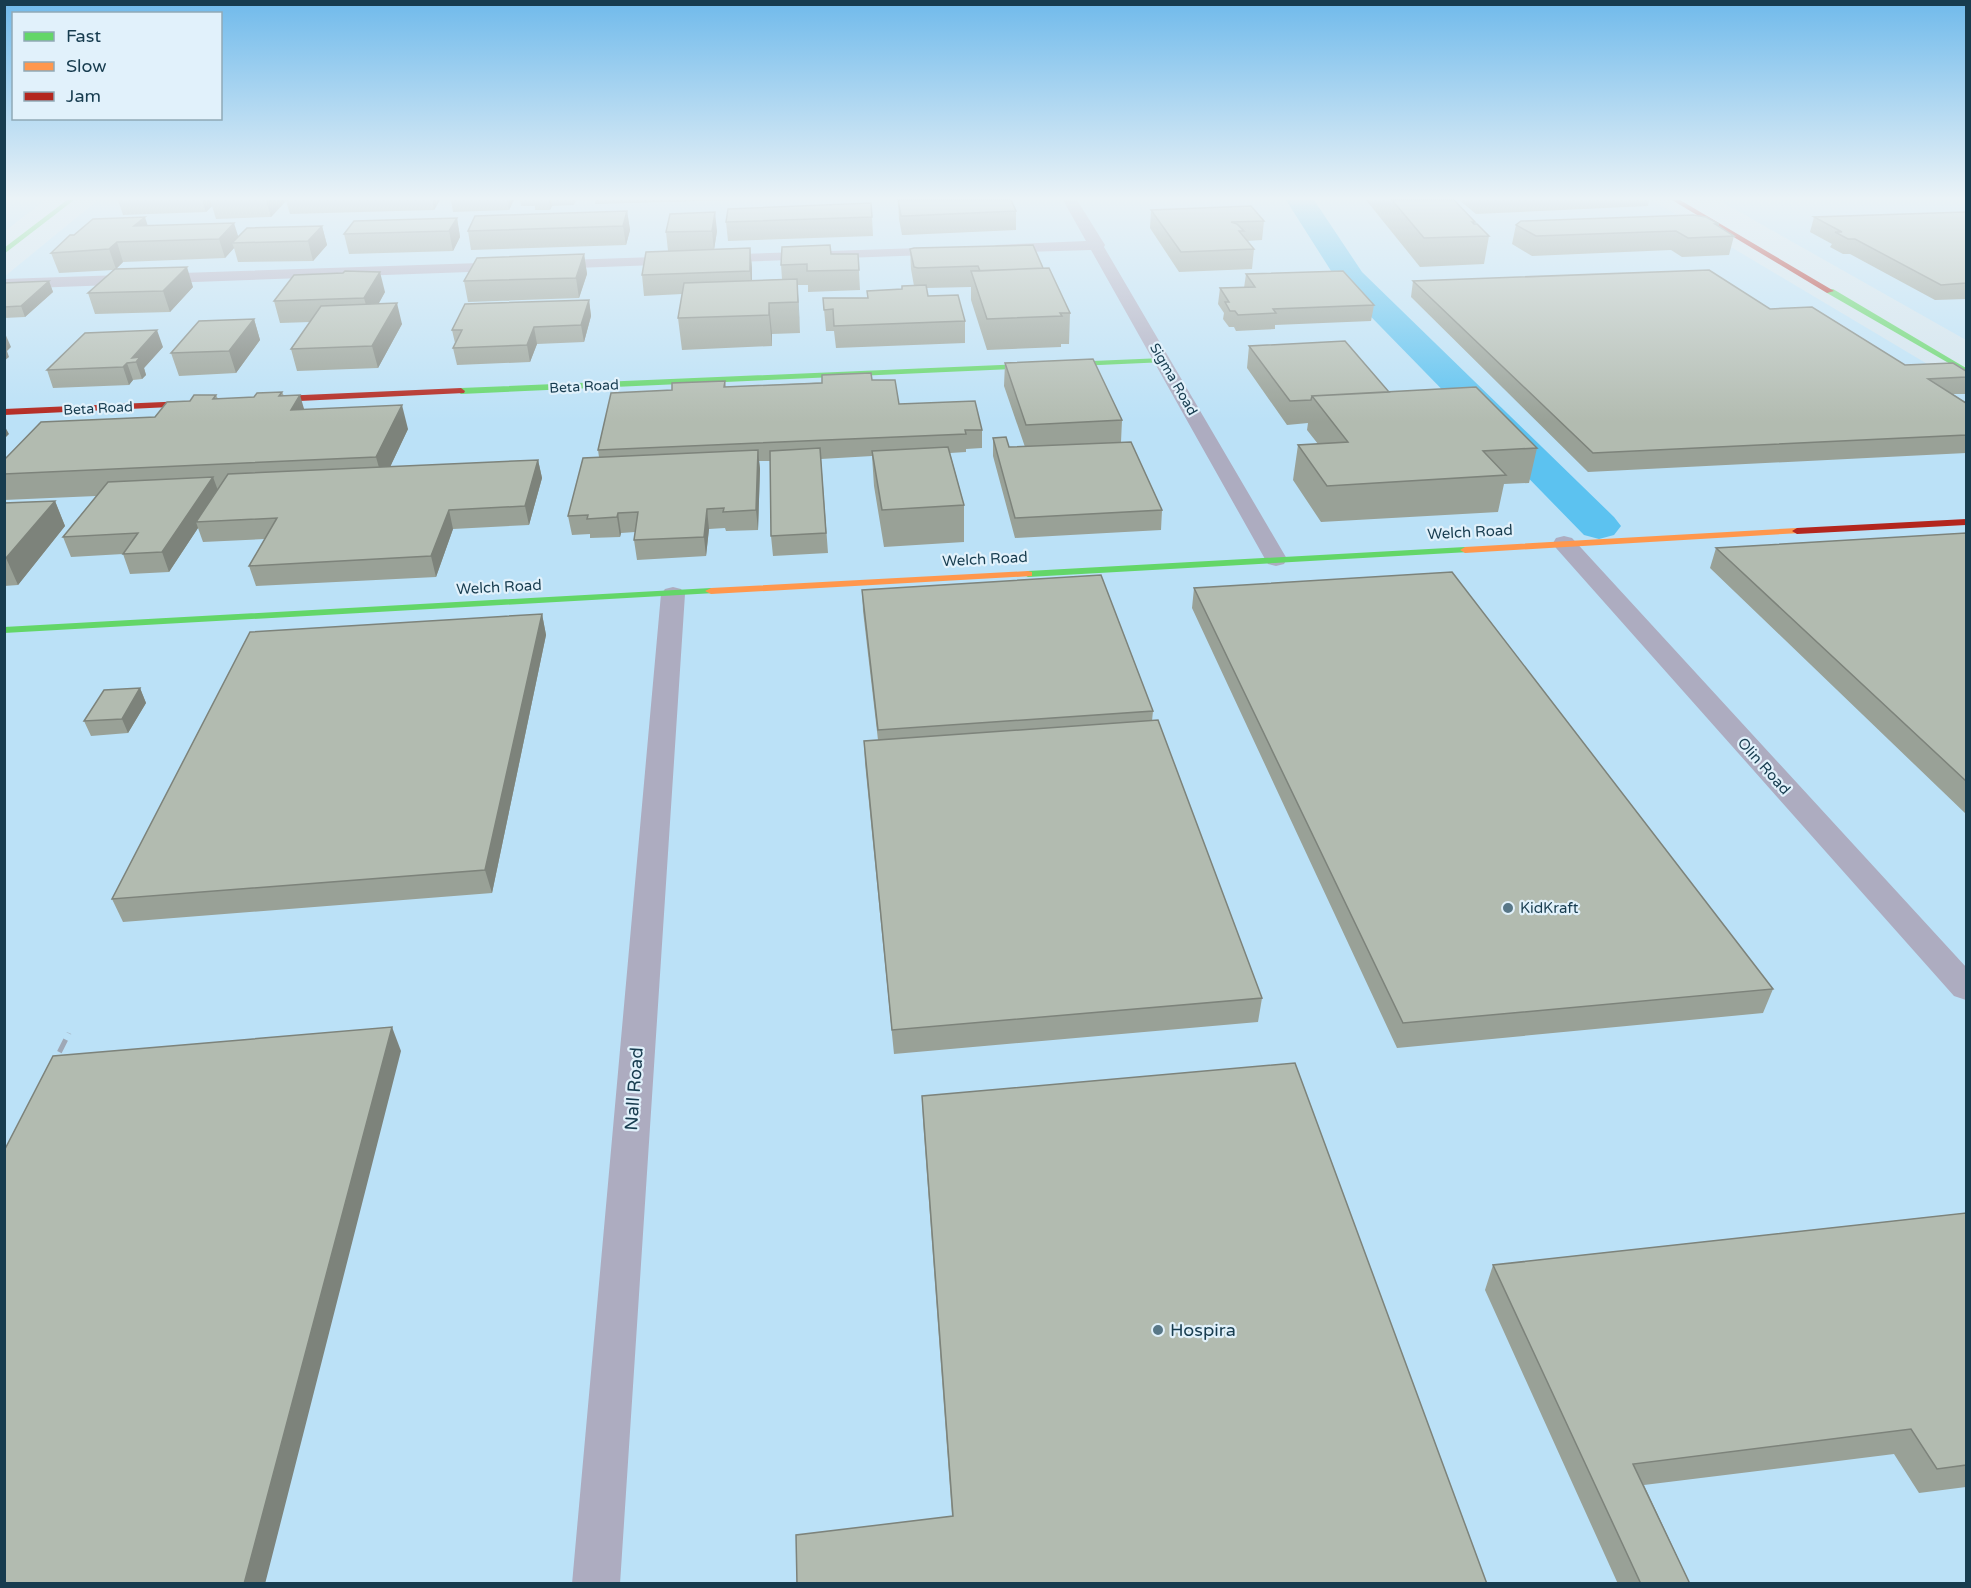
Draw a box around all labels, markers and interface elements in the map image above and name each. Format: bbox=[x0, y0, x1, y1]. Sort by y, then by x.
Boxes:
legend bbox=[12, 12, 222, 120]
text: Fast bbox=[66, 25, 101, 47]
text: Slow bbox=[66, 55, 107, 77]
text: Jam bbox=[66, 85, 101, 107]
street label: Sigma Road bbox=[1146, 340, 1201, 418]
street label: Beta Road bbox=[549, 376, 619, 397]
street label: Beta Road bbox=[63, 398, 133, 419]
street label: Welch Road bbox=[1427, 521, 1513, 543]
street label: Welch Road bbox=[942, 548, 1028, 570]
street label: Welch Road bbox=[456, 576, 542, 598]
street label: Olin Road bbox=[1734, 734, 1794, 798]
place label: KidKraft bbox=[1520, 899, 1579, 917]
marker: KidKraft bbox=[1501, 901, 1515, 915]
street label: Nall Road bbox=[620, 1047, 648, 1131]
place label: Hospira bbox=[1170, 1319, 1236, 1341]
marker: Hospira bbox=[1151, 1323, 1165, 1337]

